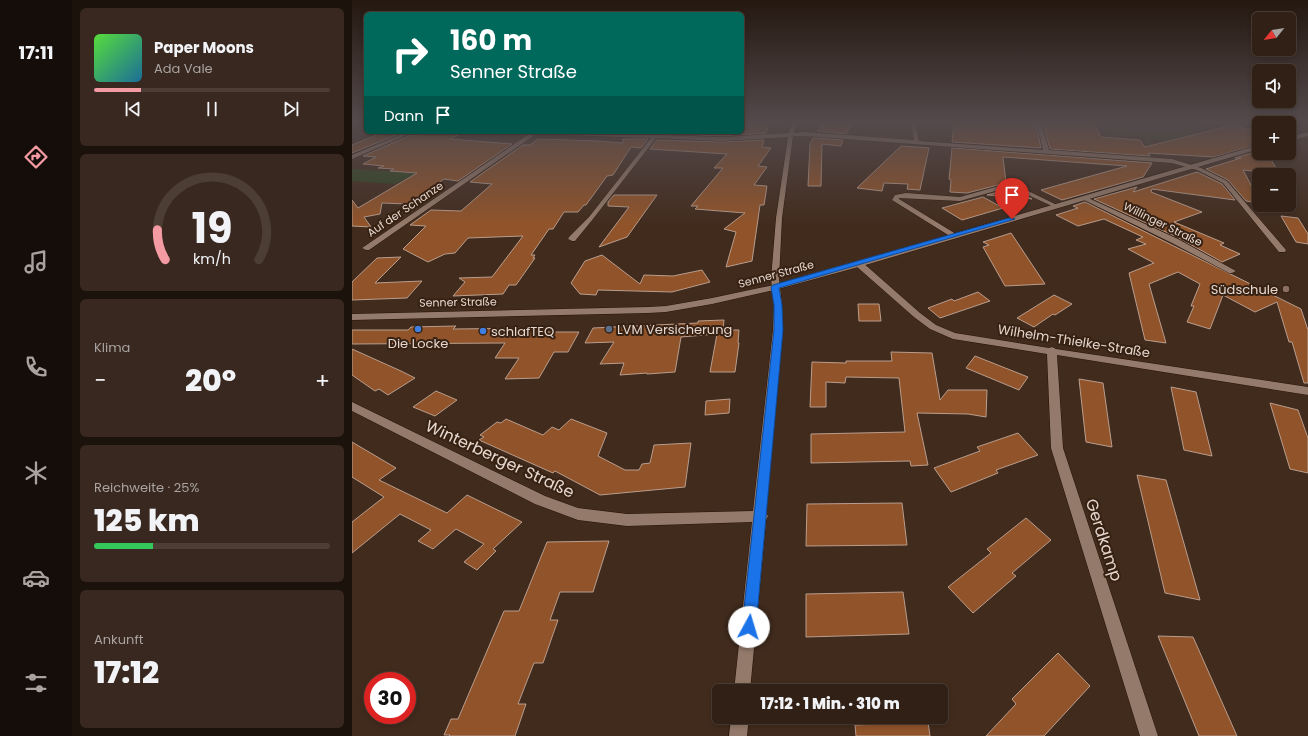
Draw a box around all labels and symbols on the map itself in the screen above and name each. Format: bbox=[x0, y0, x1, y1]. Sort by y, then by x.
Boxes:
north arrow bbox=[1252, 12, 1296, 56]
street label: Auf der Schanze bbox=[364, 177, 446, 240]
pin bbox=[995, 178, 1029, 219]
street label: Willinger Straße bbox=[1121, 198, 1205, 250]
street label: Senner Straße bbox=[736, 256, 816, 292]
place label: Südschule bbox=[1211, 280, 1278, 299]
marker: Südschule bbox=[1281, 284, 1291, 294]
street label: Senner Straße bbox=[419, 293, 497, 311]
place label: LVM Versicherung bbox=[617, 320, 732, 339]
street label: Wilhelm-Thielke-Straße bbox=[997, 320, 1151, 362]
place label: schlafTEQ bbox=[491, 322, 554, 341]
marker: Die Locke bbox=[413, 324, 423, 334]
marker: LVM Versicherung bbox=[604, 324, 614, 334]
marker: schlafTEQ bbox=[478, 326, 488, 336]
place label: Die Locke bbox=[388, 334, 448, 353]
street label: Winterberger Straße bbox=[422, 414, 578, 504]
street label: Gerdkamp bbox=[1080, 496, 1128, 584]
position arrow bbox=[728, 606, 770, 648]
speed limit sign: 30 bbox=[364, 672, 416, 724]

